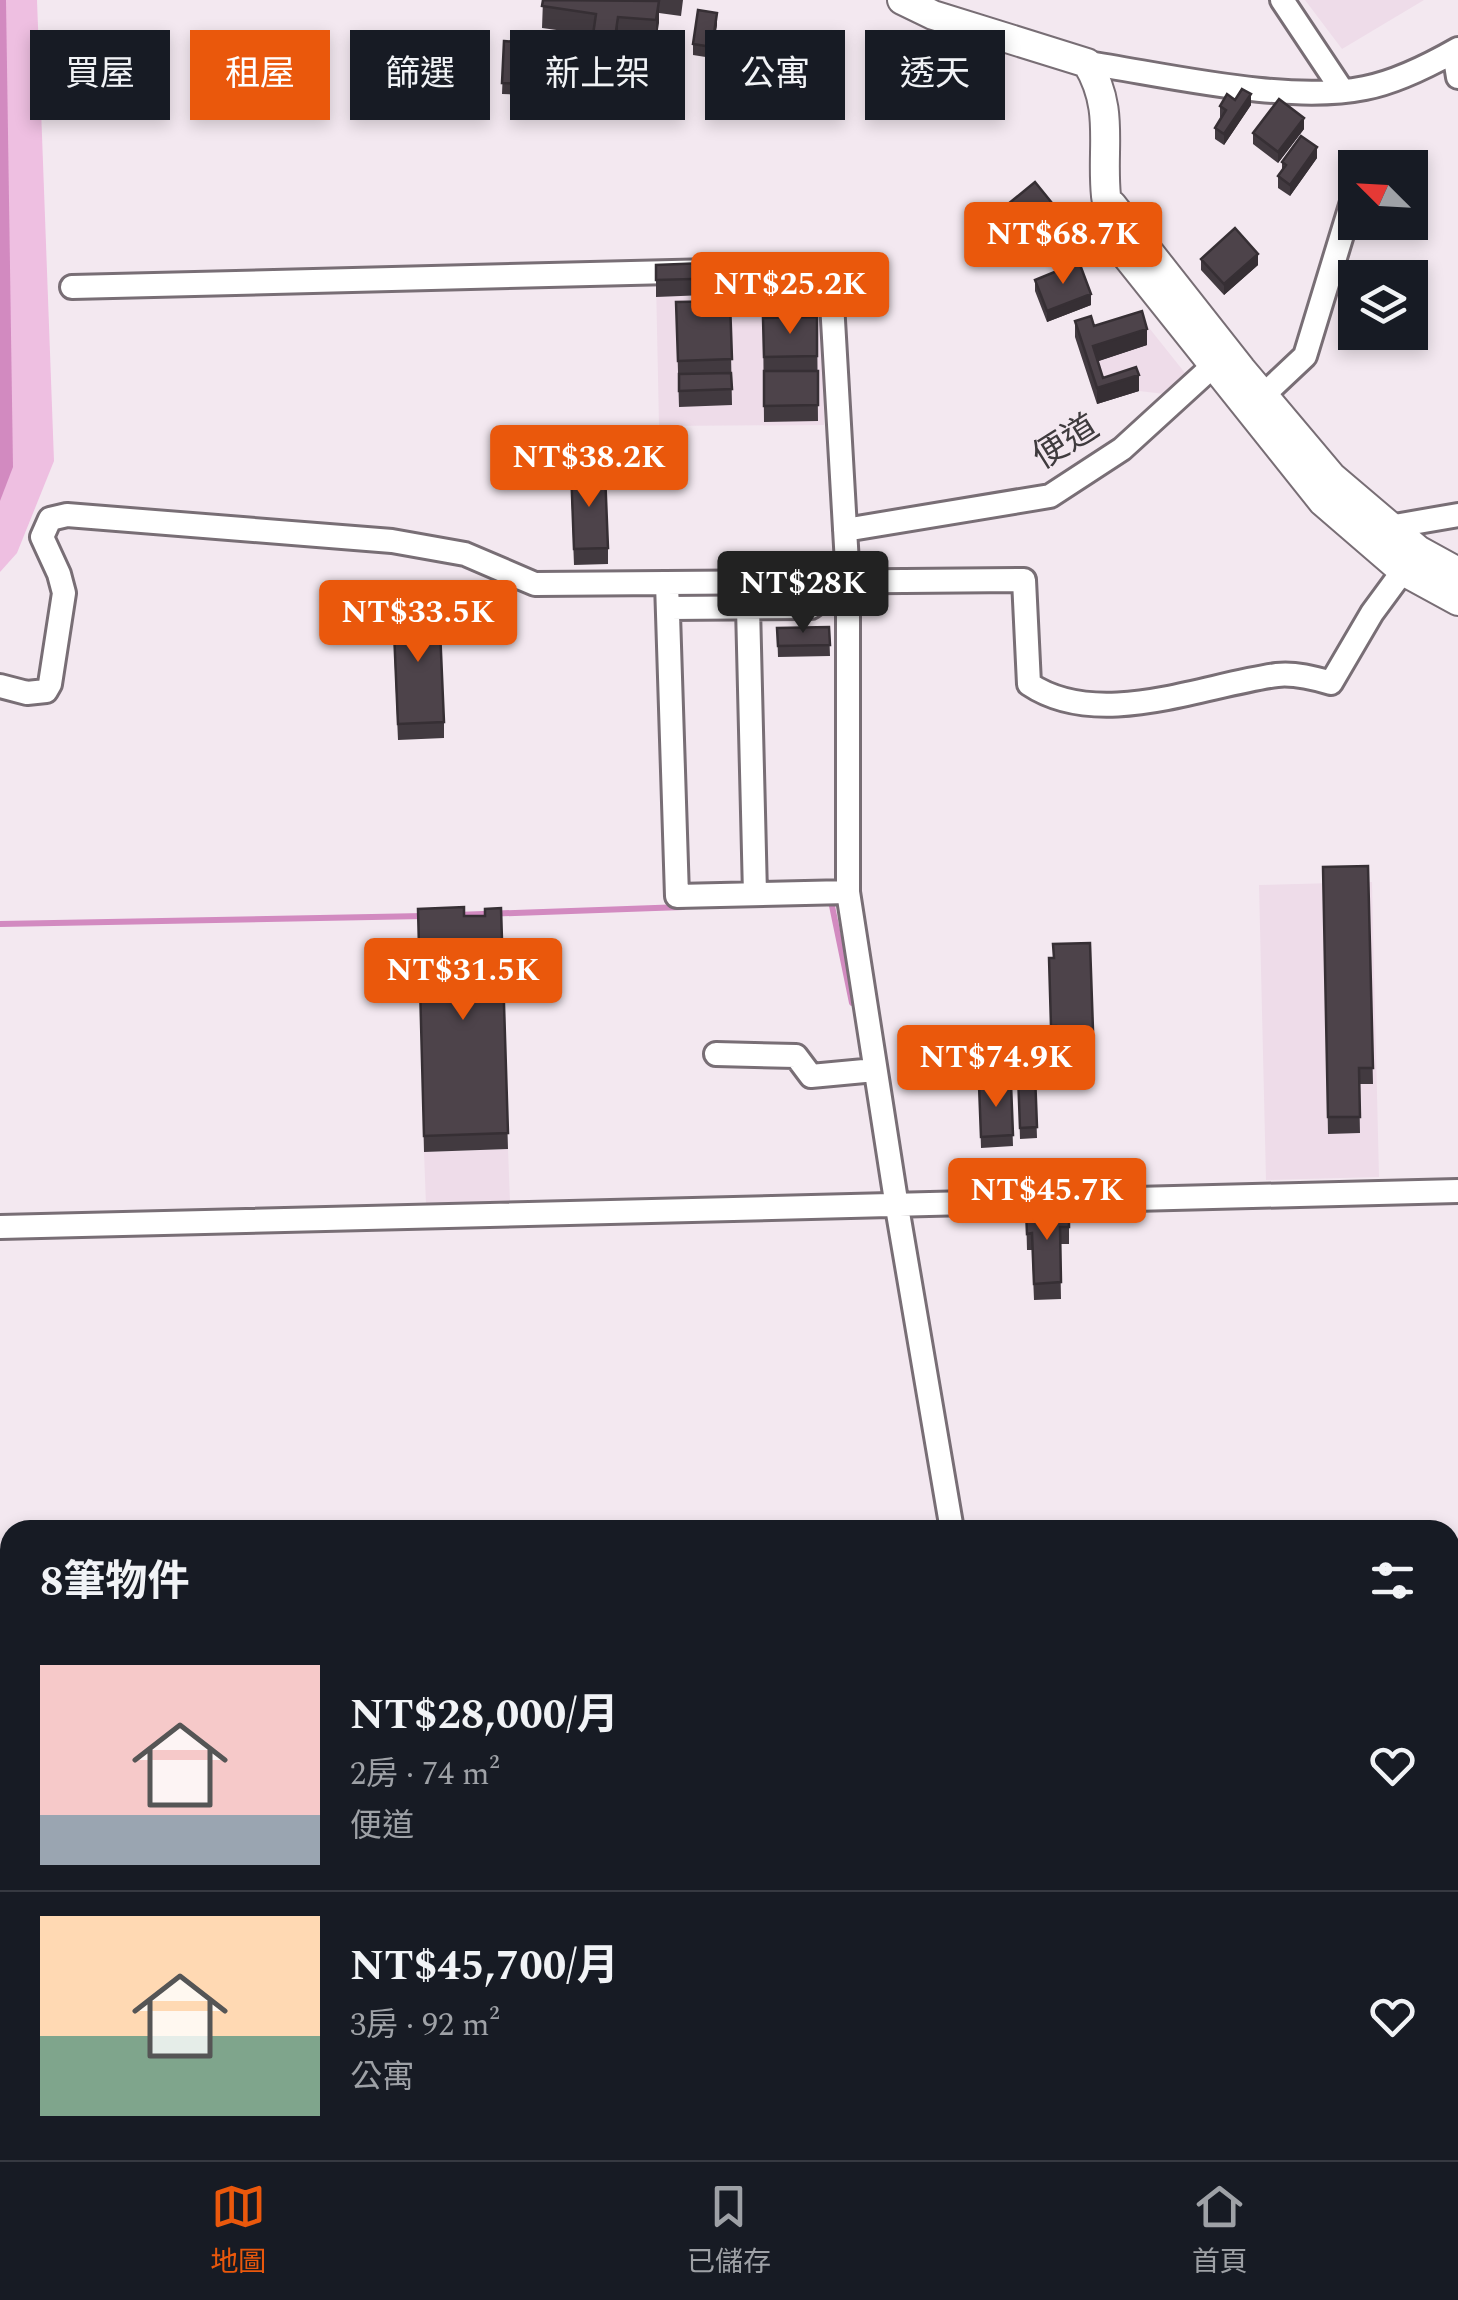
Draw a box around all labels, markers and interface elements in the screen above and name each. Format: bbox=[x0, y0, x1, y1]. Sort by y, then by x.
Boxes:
chip: 買屋 bbox=[30, 30, 170, 120]
chip: 租屋 bbox=[190, 30, 330, 120]
chip: 篩選 bbox=[350, 30, 490, 120]
chip: 新上架 bbox=[510, 30, 685, 120]
chip: 公寓 bbox=[705, 30, 845, 120]
chip: 透天 bbox=[865, 30, 1005, 120]
north arrow bbox=[1338, 150, 1428, 240]
map controls bbox=[1338, 150, 1428, 350]
pin: NT$68.7K bbox=[960, 202, 1166, 287]
text: NT$68.7K bbox=[986, 210, 1140, 259]
pin: NT$25.2K bbox=[687, 252, 893, 337]
text: NT$25.2K bbox=[713, 260, 867, 309]
button: layers bbox=[1338, 260, 1428, 350]
street label: 便道 bbox=[1022, 401, 1110, 483]
pin: NT$38.2K bbox=[486, 425, 692, 510]
text: NT$38.2K bbox=[512, 433, 666, 482]
pin: NT$28K bbox=[722, 551, 884, 636]
text: NT$28K bbox=[739, 559, 867, 608]
pin: NT$33.5K bbox=[315, 580, 521, 665]
text: NT$33.5K bbox=[341, 588, 495, 637]
pin: NT$31.5K bbox=[360, 938, 566, 1023]
text: NT$31.5K bbox=[386, 946, 540, 995]
pin: NT$74.9K bbox=[893, 1025, 1099, 1110]
text: NT$74.9K bbox=[919, 1033, 1073, 1082]
pin: NT$45.7K bbox=[944, 1158, 1150, 1243]
text: NT$45.7K bbox=[970, 1166, 1124, 1215]
text: 8筆物件 bbox=[40, 1551, 190, 1614]
icon: filters bbox=[1365, 1553, 1420, 1608]
text: NT$28,000/月 bbox=[350, 1684, 619, 1747]
icon: home bbox=[120, 1705, 240, 1825]
icon: heart bbox=[1365, 1738, 1420, 1793]
text: 2房 · 74 m² bbox=[350, 1750, 500, 1799]
text: 便道 bbox=[350, 1802, 414, 1851]
text: NT$45,700/月 bbox=[350, 1935, 619, 1998]
icon: home bbox=[120, 1956, 240, 2076]
icon: heart bbox=[1365, 1989, 1420, 2044]
text: 3房 · 92 m² bbox=[350, 2001, 500, 2050]
text: 公寓 bbox=[350, 2053, 414, 2102]
tab: 地圖 bbox=[210, 2179, 266, 2284]
tab: 已儲存 bbox=[687, 2179, 771, 2284]
tab: 首頁 bbox=[1192, 2179, 1248, 2284]

